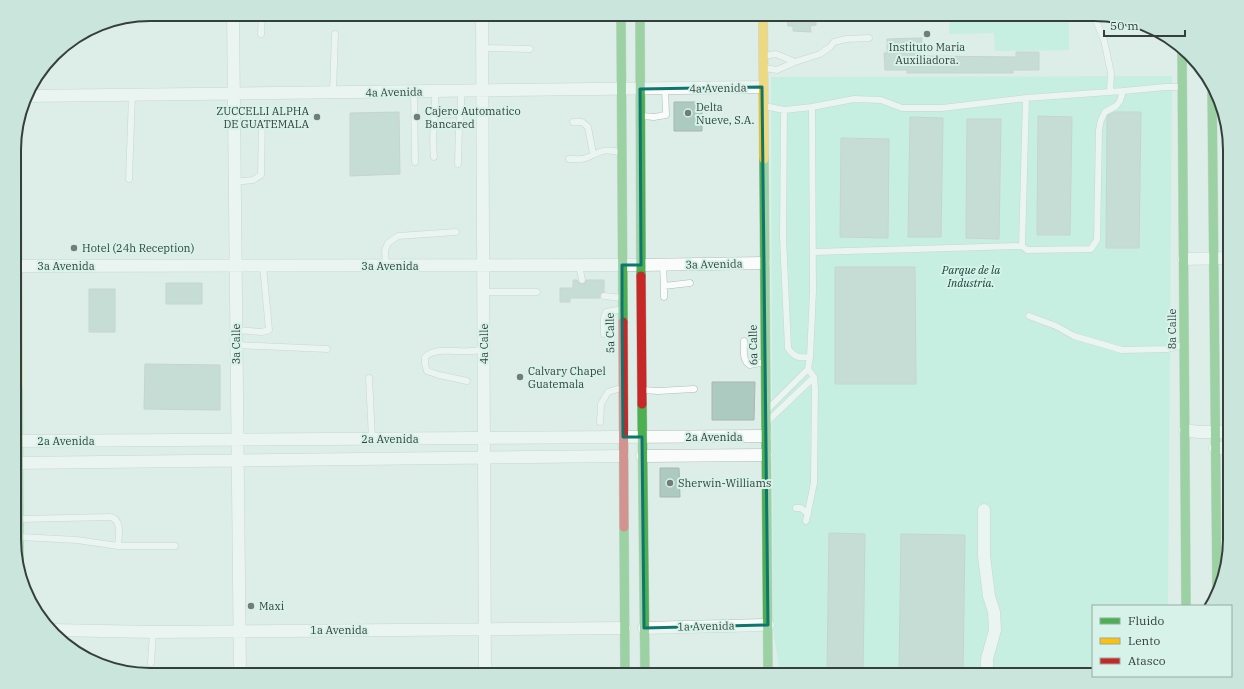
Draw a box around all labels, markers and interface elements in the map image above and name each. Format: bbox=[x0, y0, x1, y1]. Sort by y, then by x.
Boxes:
scale bar bbox=[1104, 12, 1185, 38]
text: 50 m bbox=[1110, 18, 1139, 33]
marker: Instituto Maria Auxiliadora. bbox=[922, 29, 932, 39]
place label: Instituto Maria Auxiliadora. bbox=[889, 40, 965, 67]
street label: 4a Avenida bbox=[689, 81, 747, 95]
street label: 4a Avenida bbox=[365, 85, 423, 99]
place label: Delta Nueve, S.A. bbox=[696, 100, 754, 127]
place label: ZUCCELLI ALPHA DE GUATEMALA bbox=[216, 104, 309, 131]
place label: Cajero Automatico Bancared bbox=[425, 104, 521, 131]
marker: Delta Nueve, S.A. bbox=[683, 108, 693, 118]
marker: ZUCCELLI ALPHA DE GUATEMALA bbox=[312, 112, 322, 122]
marker: Cajero Automatico Bancared bbox=[412, 112, 422, 122]
place label: Hotel (24h Reception) bbox=[82, 241, 194, 255]
marker: Hotel (24h Reception) bbox=[69, 243, 79, 253]
street label: 3a Avenida bbox=[685, 257, 743, 271]
street label: 3a Avenida bbox=[37, 259, 95, 273]
street label: 3a Avenida bbox=[361, 259, 419, 273]
park label: Parque de la Industria. bbox=[941, 263, 1000, 290]
street label: 8a Calle bbox=[1165, 309, 1179, 349]
street label: 5a Calle bbox=[603, 312, 617, 353]
street label: 3a Calle bbox=[229, 324, 243, 364]
street label: 4a Calle bbox=[477, 324, 491, 364]
street label: 6a Calle bbox=[746, 324, 760, 365]
place label: Calvary Chapel Guatemala bbox=[528, 364, 606, 391]
marker: Calvary Chapel Guatemala bbox=[515, 372, 525, 382]
street label: 2a Avenida bbox=[685, 430, 743, 444]
street label: 2a Avenida bbox=[361, 432, 419, 446]
street label: 2a Avenida bbox=[37, 434, 95, 448]
place label: Sherwin-Williams bbox=[678, 476, 771, 490]
marker: Sherwin-Williams bbox=[665, 478, 675, 488]
place label: Maxi bbox=[259, 599, 285, 613]
marker: Maxi bbox=[246, 601, 256, 611]
legend bbox=[1092, 605, 1232, 677]
text: Fluido bbox=[1128, 613, 1165, 628]
street label: 1a Avenida bbox=[677, 619, 735, 633]
street label: 1a Avenida bbox=[310, 623, 368, 637]
text: Lento bbox=[1128, 633, 1160, 648]
text: Atasco bbox=[1128, 653, 1166, 668]

